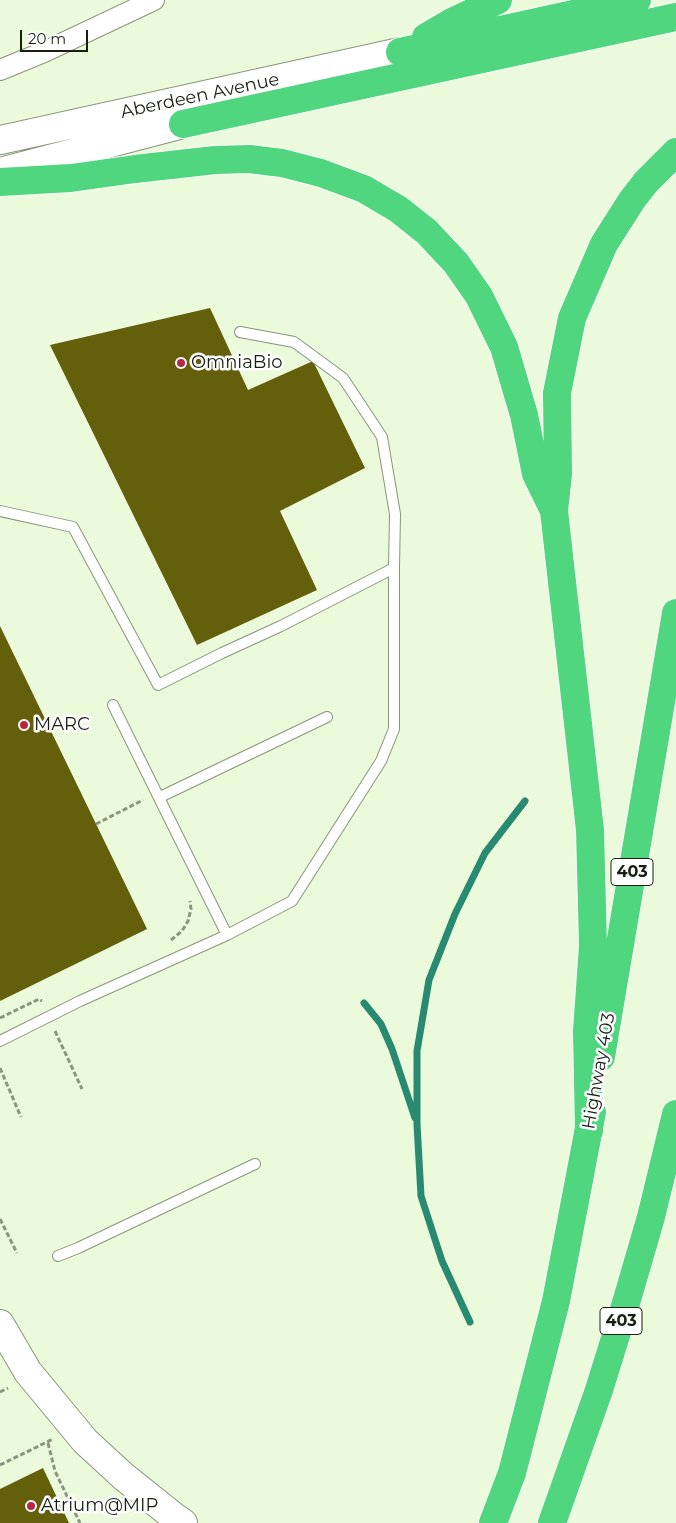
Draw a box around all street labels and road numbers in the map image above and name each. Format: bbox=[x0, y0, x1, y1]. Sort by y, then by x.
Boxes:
street label: Aberdeen Avenue bbox=[119, 69, 281, 123]
road number: 403 bbox=[611, 859, 653, 886]
street label: Highway 403 bbox=[578, 1011, 620, 1131]
road number: 403 bbox=[600, 1308, 642, 1334]

